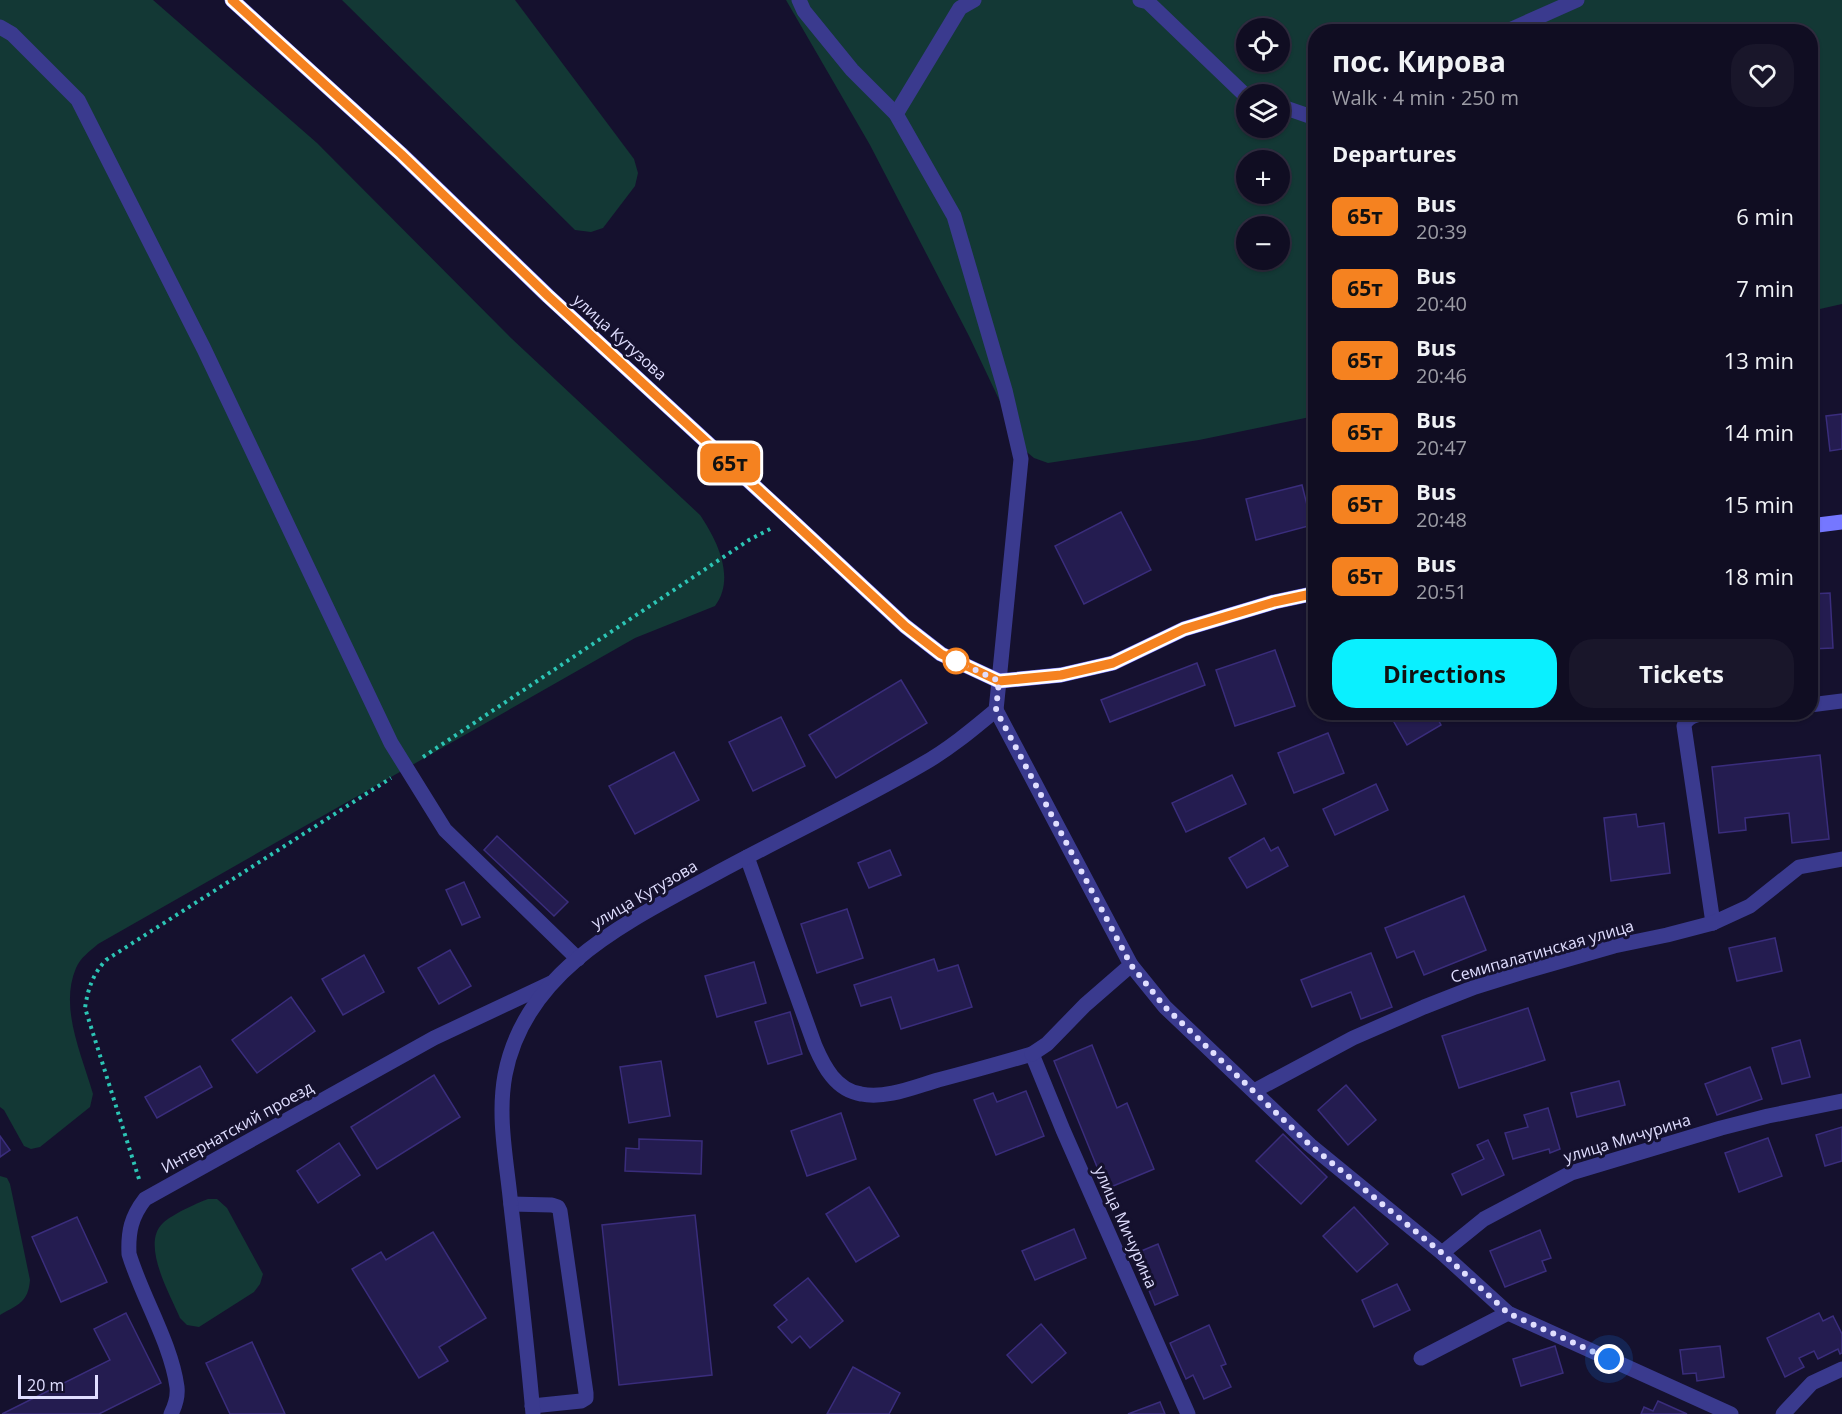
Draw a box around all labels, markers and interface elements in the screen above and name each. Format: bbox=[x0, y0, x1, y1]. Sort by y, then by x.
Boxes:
map controls bbox=[1236, 18, 1290, 270]
button: locate bbox=[1236, 18, 1290, 72]
text: пос. Кирова bbox=[1332, 42, 1506, 80]
button: heart bbox=[1731, 44, 1794, 107]
button: layers bbox=[1236, 84, 1290, 138]
text: Walk · 4 min · 250 m bbox=[1332, 84, 1519, 111]
text: Departures bbox=[1332, 138, 1456, 168]
button: + bbox=[1236, 150, 1290, 204]
text: Bus bbox=[1416, 188, 1456, 218]
text: 6 min bbox=[1736, 201, 1794, 231]
text: 65т bbox=[1347, 202, 1383, 230]
button: − bbox=[1236, 216, 1290, 270]
text: 20:39 bbox=[1416, 218, 1467, 245]
text: Bus bbox=[1416, 260, 1456, 290]
text: 7 min bbox=[1736, 273, 1794, 303]
text: 65т bbox=[1347, 274, 1383, 302]
street label: улица Кутузова bbox=[568, 289, 672, 385]
text: 20:40 bbox=[1416, 290, 1467, 317]
text: Bus bbox=[1416, 332, 1456, 362]
text: 13 min bbox=[1724, 345, 1794, 375]
text: 65т bbox=[1347, 346, 1383, 374]
text: 20:46 bbox=[1416, 362, 1467, 389]
text: Bus bbox=[1416, 404, 1456, 434]
text: 14 min bbox=[1724, 417, 1794, 447]
text: 65т bbox=[1347, 418, 1383, 446]
text: 20:47 bbox=[1416, 434, 1467, 461]
line badge: 65т bbox=[696, 444, 765, 482]
text: 65т bbox=[712, 449, 748, 477]
text: Bus bbox=[1416, 476, 1456, 506]
text: 15 min bbox=[1724, 489, 1794, 519]
text: 65т bbox=[1347, 490, 1383, 518]
text: 20:48 bbox=[1416, 506, 1467, 533]
text: Bus bbox=[1416, 548, 1456, 578]
text: 18 min bbox=[1724, 561, 1794, 591]
text: 65т bbox=[1347, 562, 1383, 590]
text: 20:51 bbox=[1416, 578, 1467, 605]
button: Directions bbox=[1332, 639, 1557, 708]
button: Tickets bbox=[1569, 639, 1794, 708]
unlabelled marker bbox=[943, 648, 969, 674]
street label: улица Кутузова bbox=[587, 855, 701, 933]
street label: Семипалатинская улица bbox=[1448, 914, 1636, 988]
street label: Интернатский проезд bbox=[157, 1076, 317, 1178]
street label: улица Мичурина bbox=[1561, 1108, 1693, 1168]
street label: улица Мичурина bbox=[1089, 1162, 1163, 1292]
your location bbox=[1594, 1344, 1624, 1374]
scale bar bbox=[18, 1372, 98, 1400]
text: 20 m bbox=[27, 1374, 64, 1396]

